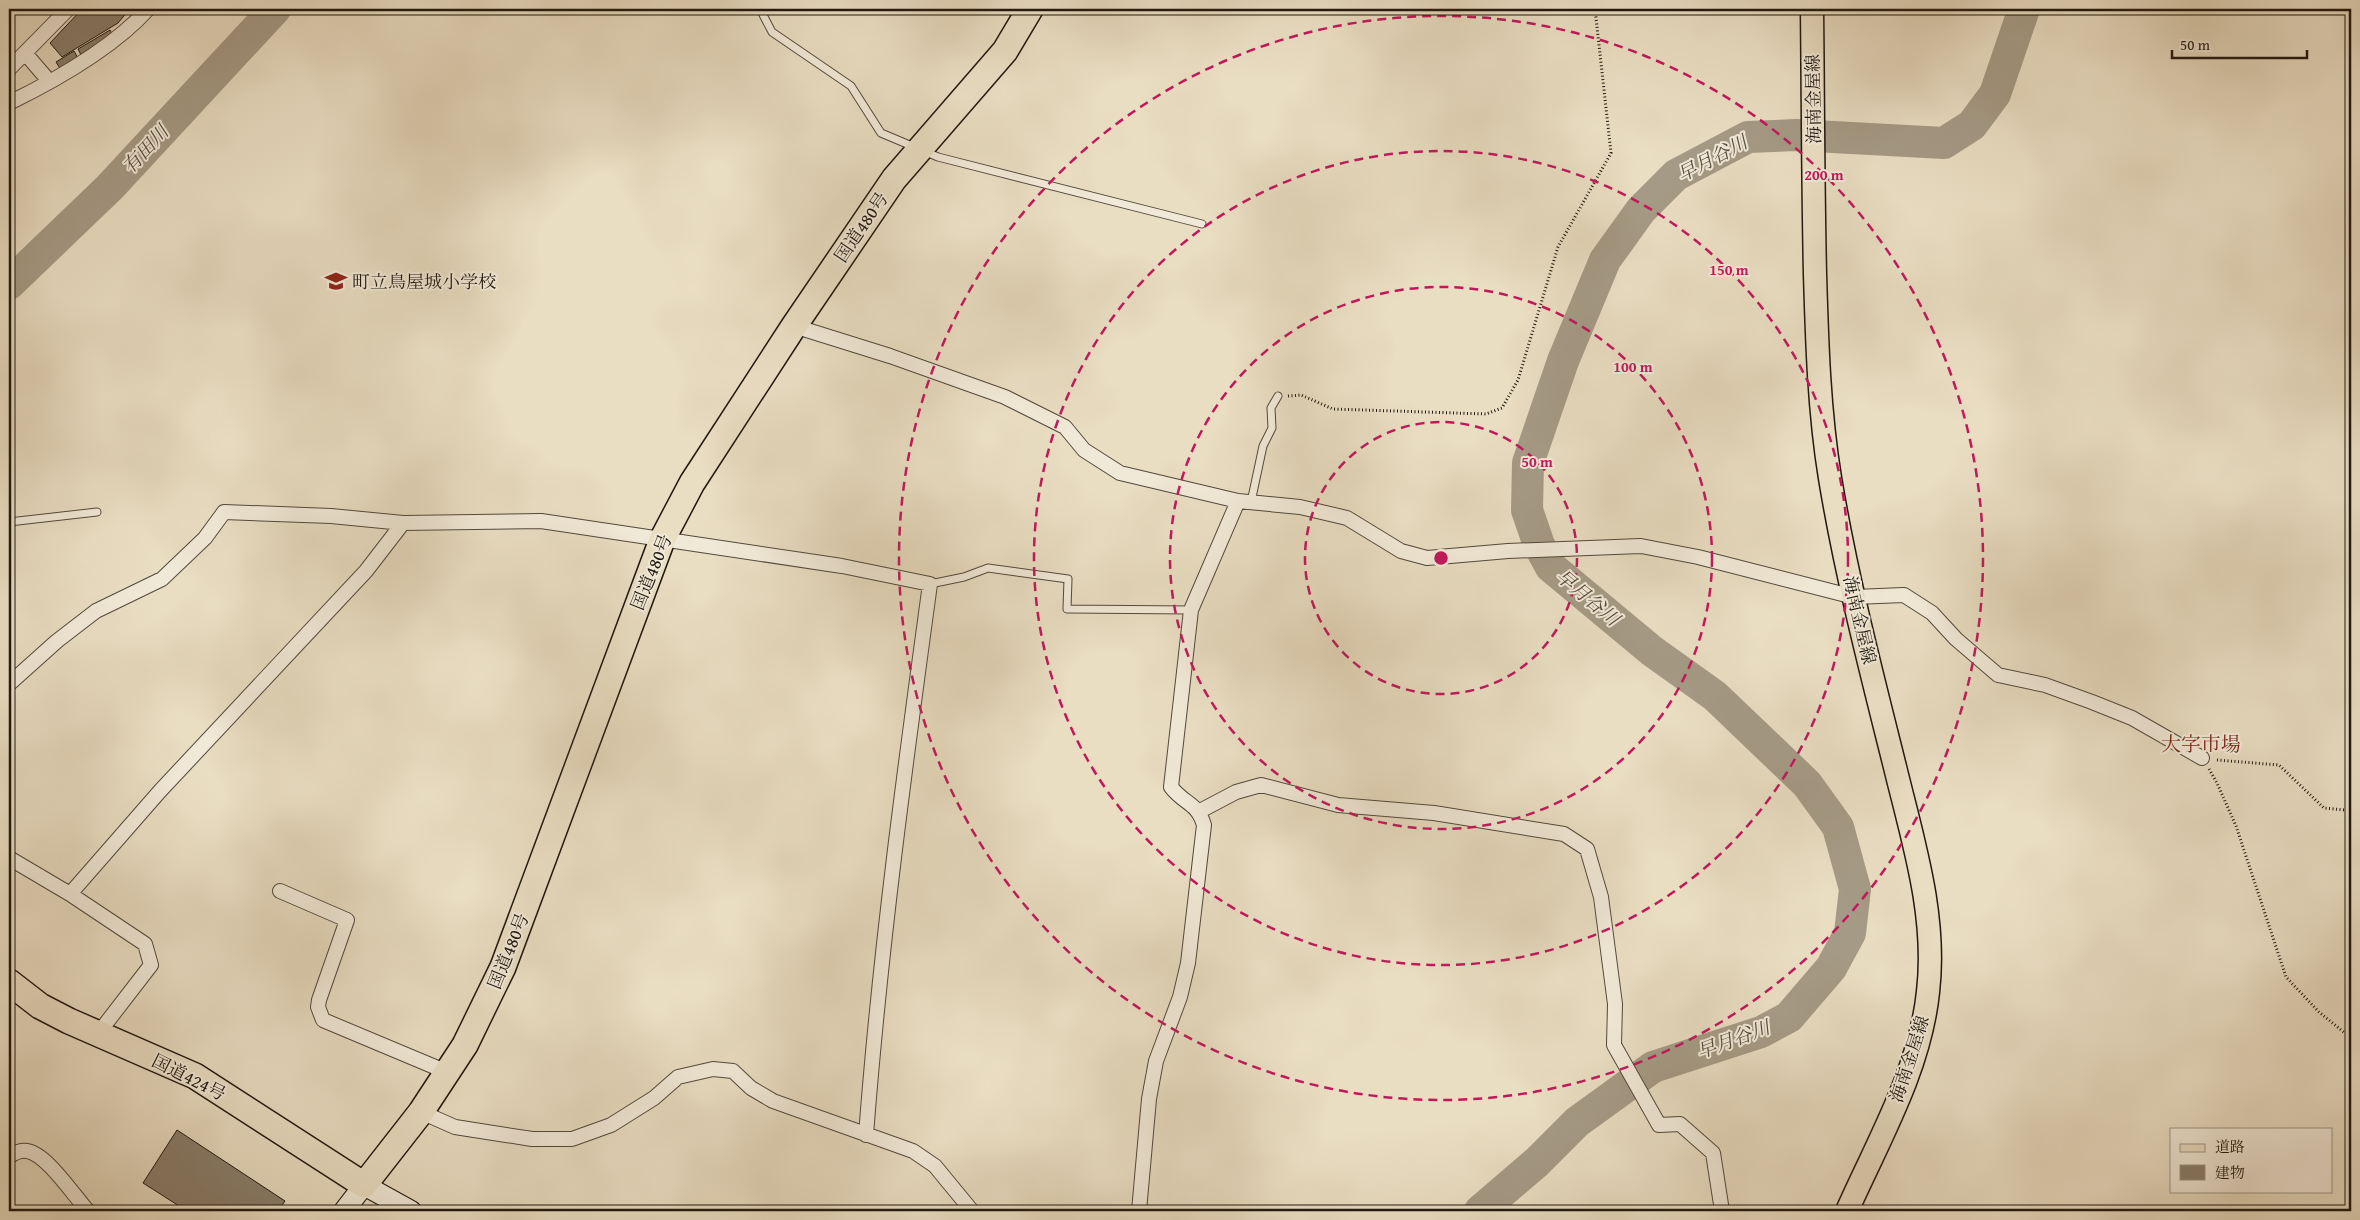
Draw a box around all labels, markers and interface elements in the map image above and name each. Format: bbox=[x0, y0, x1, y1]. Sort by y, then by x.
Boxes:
scale bar bbox=[2172, 28, 2308, 60]
text: 50 m bbox=[2180, 34, 2211, 55]
street label: 海南金屋線 bbox=[1799, 54, 1827, 144]
water label: 有田川 bbox=[115, 117, 176, 179]
water label: 早月谷川 bbox=[1672, 127, 1754, 188]
text: 200 m bbox=[1804, 164, 1844, 185]
street label: 国道480号 bbox=[827, 186, 895, 268]
text: 150 m bbox=[1709, 259, 1749, 280]
school or university icon: 町立鳥屋城小学校 bbox=[323, 268, 349, 294]
place label: 町立鳥屋城小学校 bbox=[352, 268, 496, 295]
text: 100 m bbox=[1613, 356, 1653, 377]
text: 50 m bbox=[1521, 451, 1553, 472]
street label: 国道480号 bbox=[623, 530, 679, 614]
centre of rings bbox=[1432, 549, 1450, 567]
water label: 早月谷川 bbox=[1550, 562, 1628, 633]
street label: 海南金屋線 bbox=[1837, 573, 1883, 667]
district label: 大字市場 bbox=[2161, 729, 2241, 758]
street label: 国道480号 bbox=[480, 909, 536, 993]
water label: 早月谷川 bbox=[1692, 1012, 1775, 1065]
street label: 海南金屋線 bbox=[1882, 1012, 1936, 1106]
street label: 国道424号 bbox=[147, 1047, 231, 1107]
legend bbox=[2170, 1128, 2332, 1192]
text: 道路 bbox=[2215, 1136, 2245, 1157]
text: 建物 bbox=[2215, 1162, 2245, 1183]

